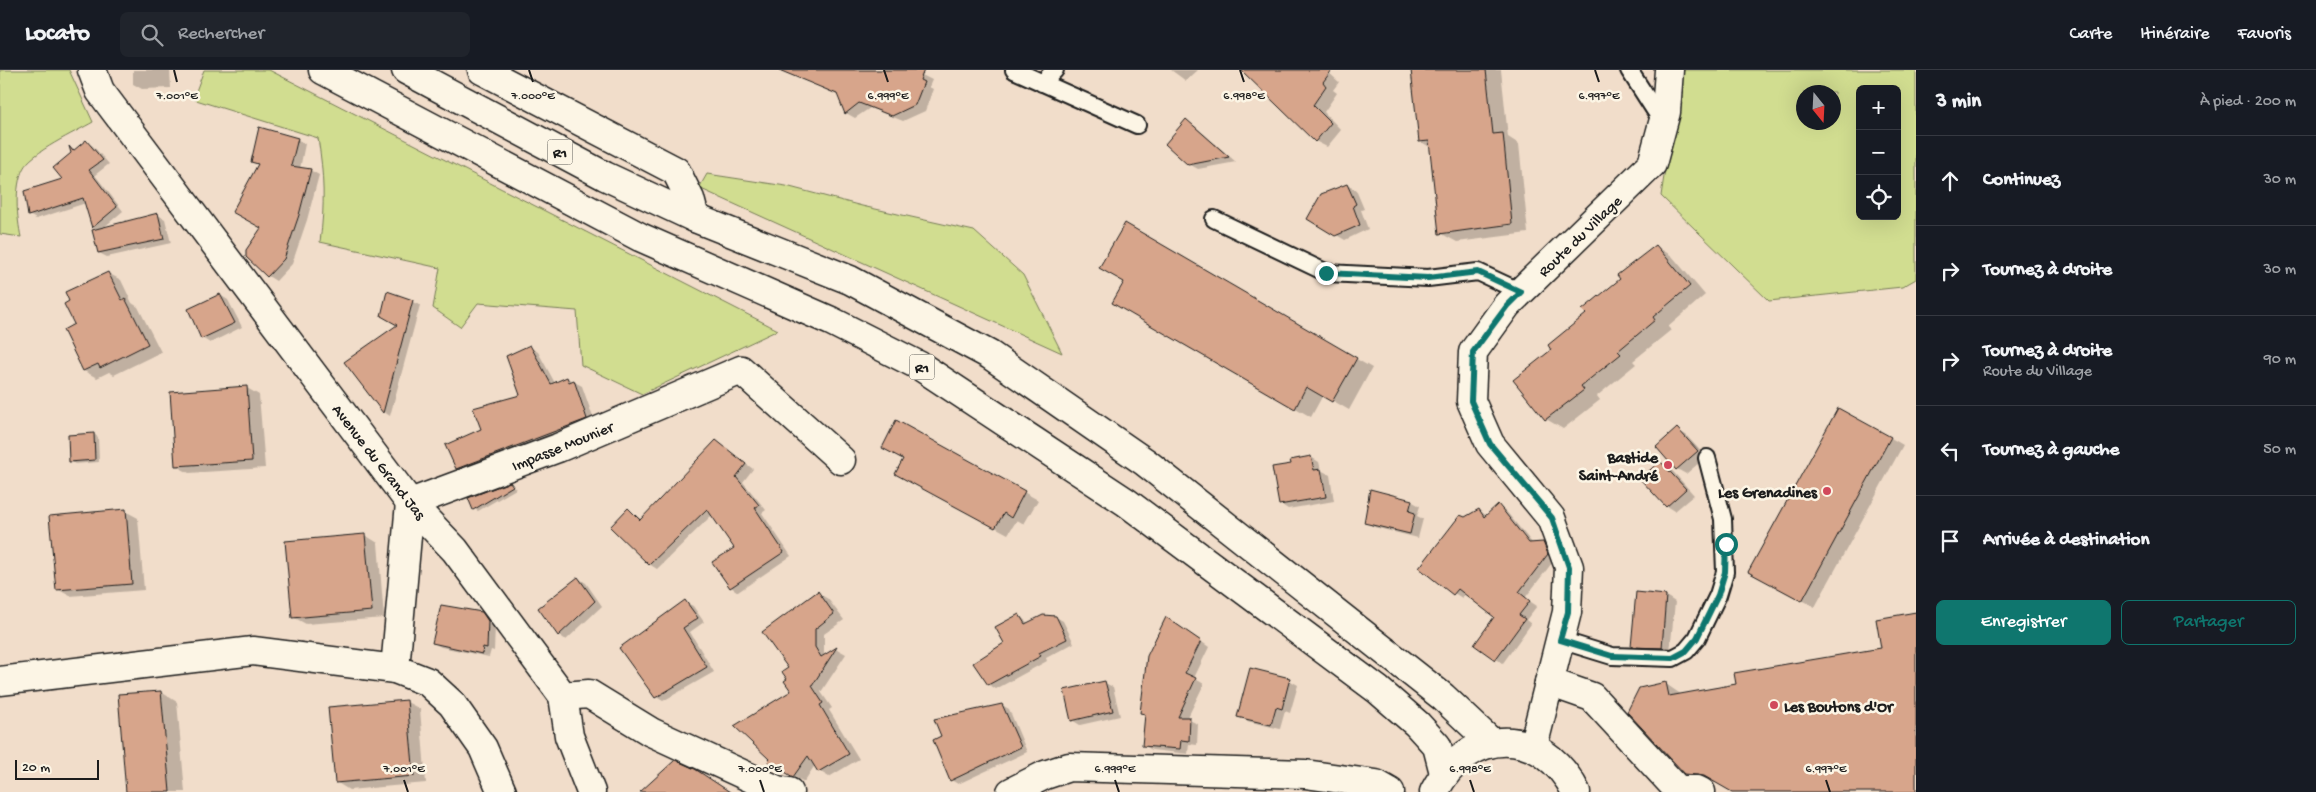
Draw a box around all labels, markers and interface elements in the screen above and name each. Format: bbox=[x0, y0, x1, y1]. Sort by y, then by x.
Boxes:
search box bbox=[120, 12, 470, 57]
text: Locato bbox=[25, 20, 90, 49]
icon: search bbox=[138, 21, 166, 49]
text: Rechercher bbox=[178, 23, 264, 46]
text: Carte bbox=[2069, 24, 2112, 45]
text: Itinéraire bbox=[2140, 24, 2210, 45]
text: Favoris bbox=[2238, 24, 2291, 45]
north arrow bbox=[1796, 85, 1841, 130]
map controls bbox=[1856, 85, 1901, 220]
button: + bbox=[1856, 85, 1901, 130]
text: 7.001°E bbox=[155, 90, 198, 104]
text: 7.000°E bbox=[510, 90, 555, 104]
text: 6.999°E bbox=[868, 90, 909, 104]
text: 6.998°E bbox=[1223, 90, 1265, 104]
text: 6.997°E bbox=[1579, 90, 1620, 104]
text: 3 min bbox=[1936, 90, 1981, 115]
text: À pied · 200 m bbox=[2200, 93, 2296, 112]
button: − bbox=[1856, 130, 1901, 175]
road number: R1 bbox=[548, 140, 572, 164]
icon: ahead bbox=[1936, 167, 1964, 195]
text: Continuez bbox=[1983, 169, 2060, 192]
text: 30 m bbox=[2263, 171, 2296, 190]
button: locate bbox=[1856, 175, 1901, 220]
street label: Route du Village bbox=[1536, 192, 1628, 282]
icon: right bbox=[1936, 257, 1964, 285]
text: Tournez à droite bbox=[1983, 259, 2112, 282]
text: 30 m bbox=[2263, 261, 2296, 280]
route end bbox=[1315, 262, 1338, 285]
text: Tournez à droite bbox=[1983, 340, 2112, 363]
icon: right bbox=[1936, 347, 1964, 375]
text: 90 m bbox=[2264, 351, 2296, 370]
road number: R1 bbox=[910, 354, 934, 380]
text: Route du Village bbox=[1983, 363, 2092, 382]
street label: Avenue du Grand Jas bbox=[326, 402, 429, 526]
street label: Impasse Mounier bbox=[510, 419, 618, 477]
icon: left bbox=[1936, 437, 1964, 465]
text: Tournez à gauche bbox=[1983, 439, 2119, 462]
text: 50 m bbox=[2263, 441, 2296, 460]
place label: Bastide Saint-André bbox=[1579, 450, 1659, 487]
marker: Bastide Saint-André bbox=[1662, 459, 1674, 471]
place label: Les Grenadines bbox=[1718, 485, 1818, 504]
marker: Les Grenadines bbox=[1821, 485, 1833, 497]
icon: arrive bbox=[1936, 527, 1964, 555]
text: Arrivée à destination bbox=[1983, 529, 2149, 552]
route start bbox=[1715, 533, 1738, 556]
button: Enregistrer bbox=[1936, 600, 2111, 645]
button: Partager bbox=[2121, 600, 2296, 645]
marker: Les Boutons d'Or bbox=[1768, 699, 1780, 711]
place label: Les Boutons d'Or bbox=[1784, 699, 1895, 718]
scale bar bbox=[15, 757, 99, 780]
text: 20 m bbox=[22, 760, 50, 777]
text: 7.001°E bbox=[382, 763, 425, 777]
text: 7.000°E bbox=[737, 763, 782, 777]
text: 6.999°E bbox=[1095, 763, 1136, 777]
text: 6.998°E bbox=[1449, 763, 1491, 777]
text: 6.997°E bbox=[1806, 763, 1847, 777]

